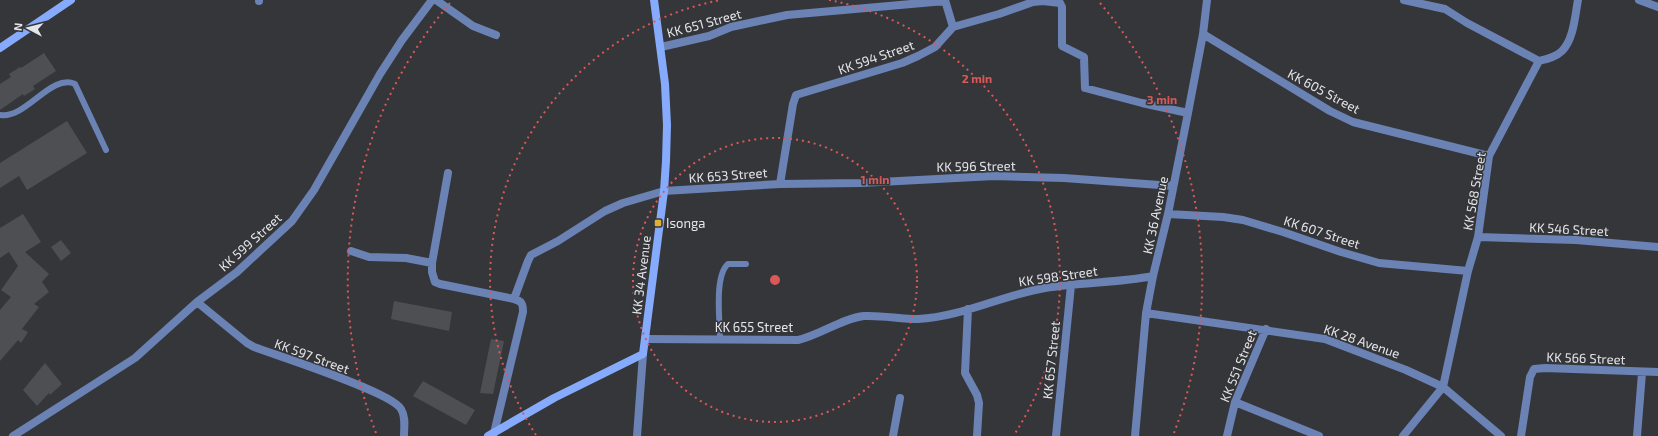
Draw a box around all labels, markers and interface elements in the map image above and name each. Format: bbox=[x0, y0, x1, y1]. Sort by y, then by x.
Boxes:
street label: KK 651 Street bbox=[665, 5, 743, 41]
north arrow bbox=[8, 8, 48, 48]
text: N bbox=[11, 22, 25, 31]
street label: KK 594 Street bbox=[836, 36, 916, 78]
street label: KK 605 Street bbox=[1285, 65, 1363, 117]
text: 2 min bbox=[962, 71, 992, 85]
text: 3 min bbox=[1147, 92, 1177, 106]
street label: KK 568 Street bbox=[1459, 150, 1489, 232]
street label: KK 596 Street bbox=[936, 157, 1016, 175]
street label: KK 653 Street bbox=[688, 164, 768, 186]
text: 1 min bbox=[861, 172, 889, 186]
street label: KK 36 Avenue bbox=[1139, 175, 1171, 255]
street label: KK 599 Street bbox=[215, 210, 285, 274]
street label: KK 607 Street bbox=[1282, 212, 1362, 252]
place label: Isonga bbox=[666, 215, 705, 231]
marker: Isonga bbox=[653, 218, 663, 228]
street label: KK 546 Street bbox=[1529, 219, 1609, 239]
street label: KK 34 Avenue bbox=[628, 235, 654, 315]
street label: KK 598 Street bbox=[1018, 263, 1098, 289]
centre of rings bbox=[768, 273, 782, 287]
street label: KK 655 Street bbox=[715, 319, 793, 335]
street label: KK 657 Street bbox=[1039, 320, 1063, 400]
street label: KK 28 Avenue bbox=[1322, 320, 1402, 362]
street label: KK 551 Street bbox=[1216, 328, 1260, 404]
street label: KK 597 Street bbox=[273, 335, 352, 377]
street label: KK 566 Street bbox=[1546, 349, 1626, 367]

